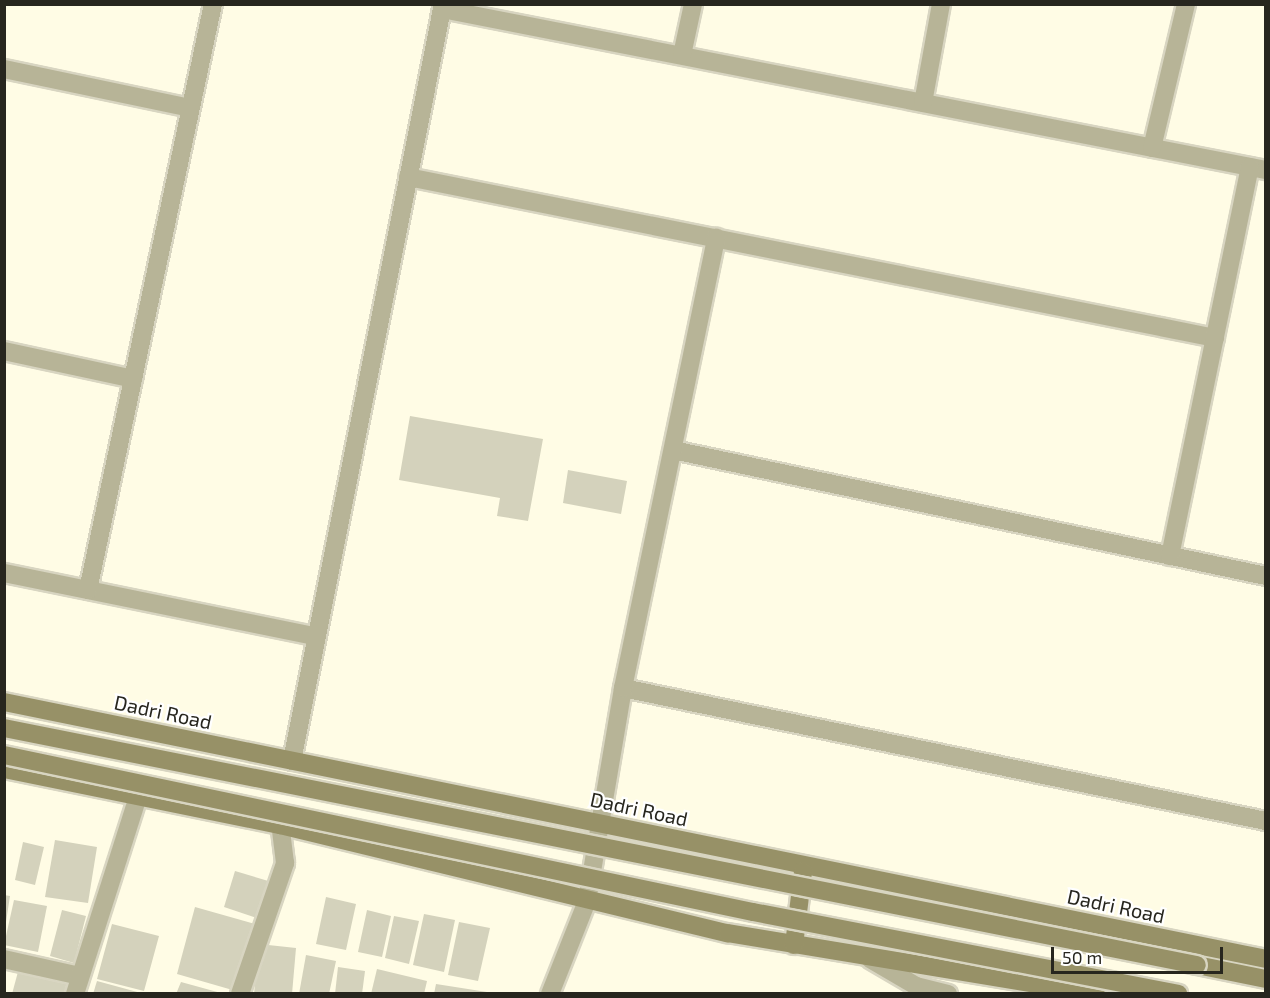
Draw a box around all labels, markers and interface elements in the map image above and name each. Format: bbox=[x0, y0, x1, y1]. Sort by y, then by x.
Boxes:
street label: Dadri Road bbox=[112, 690, 214, 734]
street label: Dadri Road bbox=[588, 787, 690, 831]
street label: Dadri Road bbox=[1065, 884, 1167, 928]
scale bar bbox=[1054, 935, 1226, 973]
text: 50 m bbox=[1062, 946, 1102, 968]

